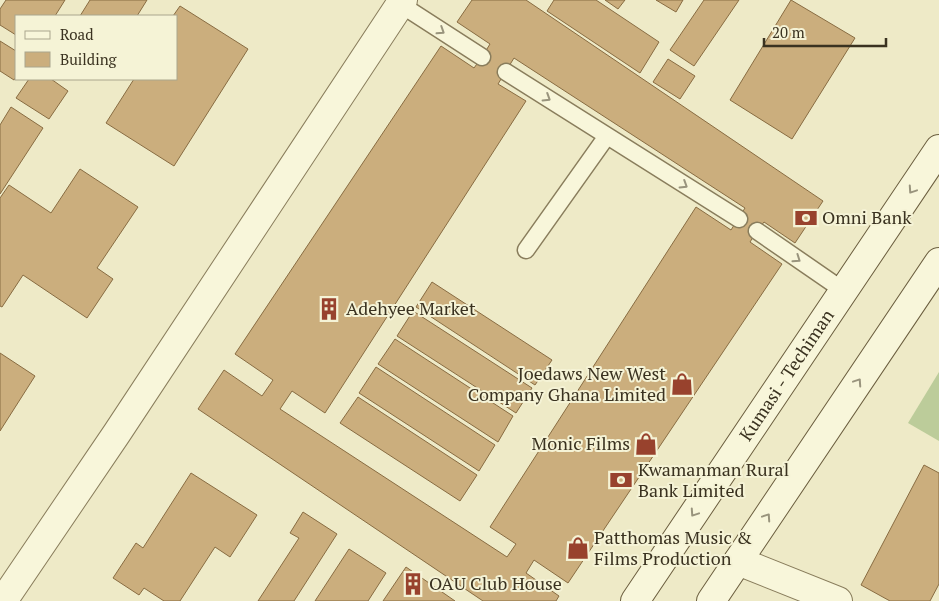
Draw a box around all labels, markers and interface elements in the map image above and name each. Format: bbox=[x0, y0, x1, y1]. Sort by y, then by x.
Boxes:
legend bbox=[15, 15, 178, 80]
scale bar bbox=[764, 15, 886, 47]
text: 20 m bbox=[772, 22, 805, 42]
text: Road bbox=[60, 24, 93, 44]
one-way arrow bbox=[436, 24, 445, 34]
text: Building bbox=[60, 49, 118, 69]
one-way arrow bbox=[541, 92, 550, 101]
one-way arrow bbox=[679, 178, 688, 188]
one-way arrow bbox=[909, 184, 918, 194]
bank icon: Omni Bank bbox=[793, 205, 819, 231]
place label: Omni Bank bbox=[822, 205, 912, 229]
one-way arrow bbox=[791, 253, 801, 262]
building icon: Adehyee Market bbox=[316, 296, 342, 322]
place label: Adehyee Market bbox=[346, 296, 476, 320]
street label: Kumasi - Techiman bbox=[733, 304, 839, 445]
place label: Joedaws New West Company Ghana Limited bbox=[468, 361, 666, 406]
shop icon: Joedaws New West Company Ghana Limited bbox=[669, 371, 695, 397]
one-way arrow bbox=[852, 378, 861, 388]
place label: Monic Films bbox=[532, 431, 630, 455]
shop icon: Monic Films bbox=[633, 431, 659, 457]
place label: Kwamanman Rural Bank Limited bbox=[638, 457, 789, 502]
bank icon: Kwamanman Rural Bank Limited bbox=[608, 467, 634, 493]
one-way arrow bbox=[691, 508, 700, 517]
one-way arrow bbox=[761, 513, 771, 522]
place label: Patthomas Music & Films Production bbox=[594, 525, 752, 570]
shop icon: Patthomas Music & Films Production bbox=[565, 535, 591, 561]
building icon: OAU Club House bbox=[400, 571, 426, 597]
place label: OAU Club House bbox=[429, 571, 562, 595]

